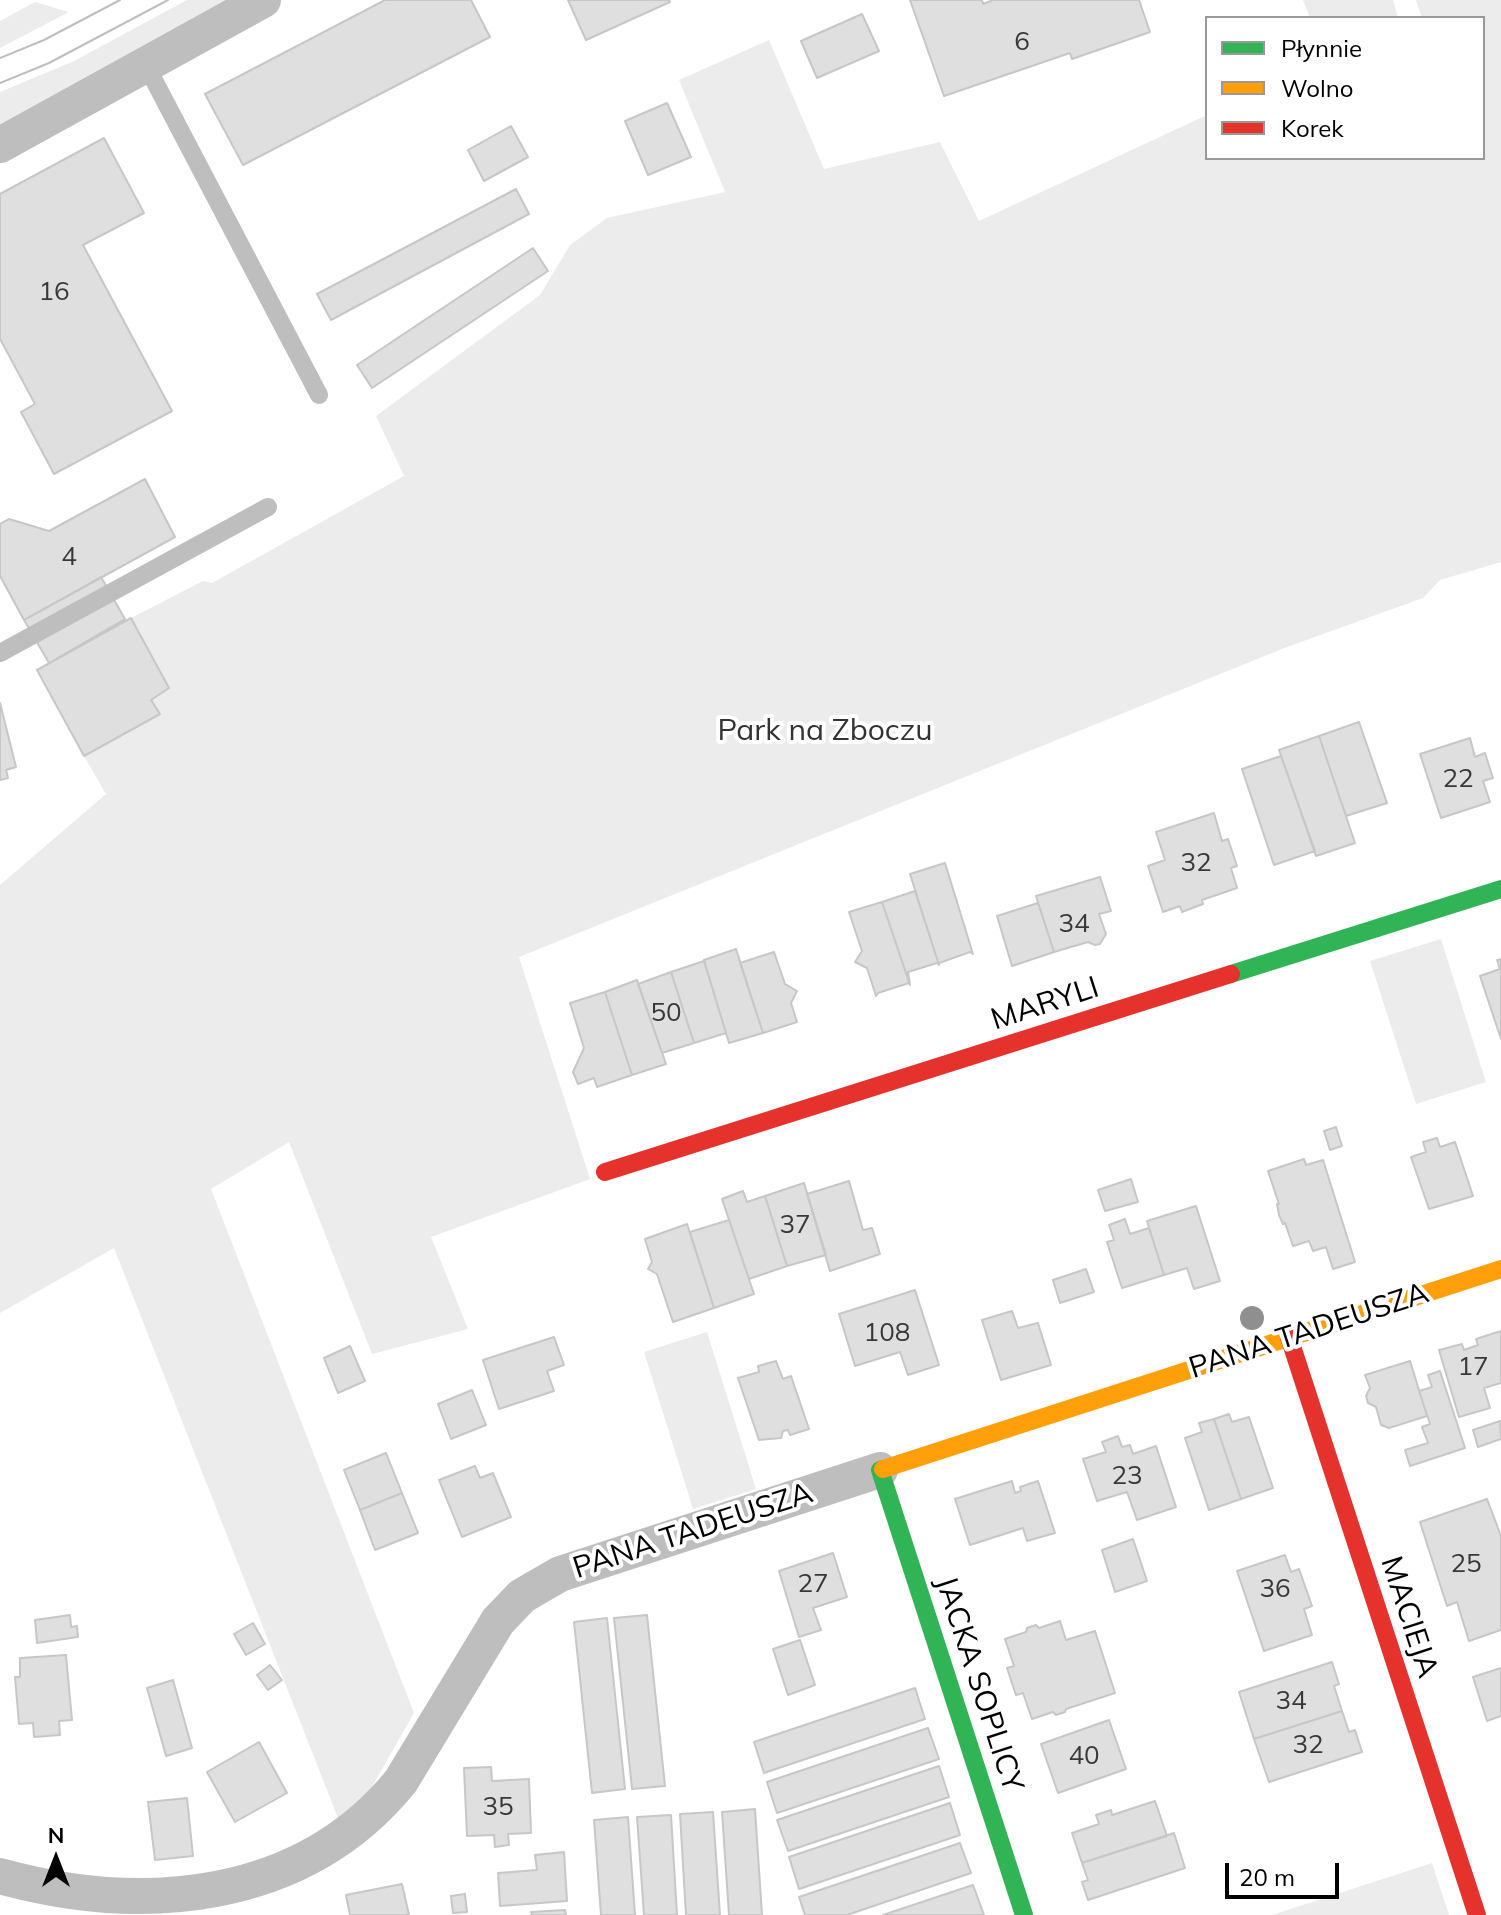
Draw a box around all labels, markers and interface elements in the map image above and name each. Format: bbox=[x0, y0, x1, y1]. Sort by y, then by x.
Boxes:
legend bbox=[1205, 16, 1485, 160]
house number: 6 bbox=[1014, 26, 1030, 58]
text: Płynnie bbox=[1281, 33, 1362, 63]
text: Wolno bbox=[1281, 73, 1353, 103]
text: Korek bbox=[1281, 113, 1344, 143]
house number: 16 bbox=[38, 276, 70, 308]
house number: 4 bbox=[61, 541, 77, 573]
park label: Park na Zboczu bbox=[717, 713, 933, 749]
house number: 22 bbox=[1442, 763, 1474, 795]
house number: 32 bbox=[1180, 847, 1212, 879]
house number: 34 bbox=[1058, 908, 1090, 940]
street label: MARYLI bbox=[987, 970, 1103, 1038]
house number: 50 bbox=[650, 997, 682, 1029]
house number: 37 bbox=[779, 1209, 811, 1241]
street label: PANA TADEUSZA bbox=[1185, 1275, 1433, 1387]
house number: 108 bbox=[864, 1317, 910, 1349]
house number: 17 bbox=[1457, 1351, 1489, 1383]
house number: 23 bbox=[1111, 1460, 1143, 1492]
street label: PANA TADEUSZA bbox=[569, 1475, 817, 1587]
house number: 25 bbox=[1450, 1548, 1482, 1580]
street label: MACIEJA bbox=[1373, 1552, 1445, 1682]
house number: 27 bbox=[797, 1568, 829, 1600]
street label: JACKA SOPLICY bbox=[927, 1572, 1031, 1796]
house number: 36 bbox=[1259, 1573, 1291, 1605]
house number: 34 bbox=[1275, 1685, 1307, 1717]
house number: 32 bbox=[1292, 1729, 1324, 1761]
house number: 40 bbox=[1068, 1740, 1100, 1772]
house number: 35 bbox=[482, 1791, 514, 1823]
north arrow bbox=[16, 1819, 96, 1899]
text: N bbox=[48, 1821, 64, 1849]
scale bar bbox=[1229, 1847, 1343, 1897]
text: 20 m bbox=[1239, 1862, 1295, 1892]

